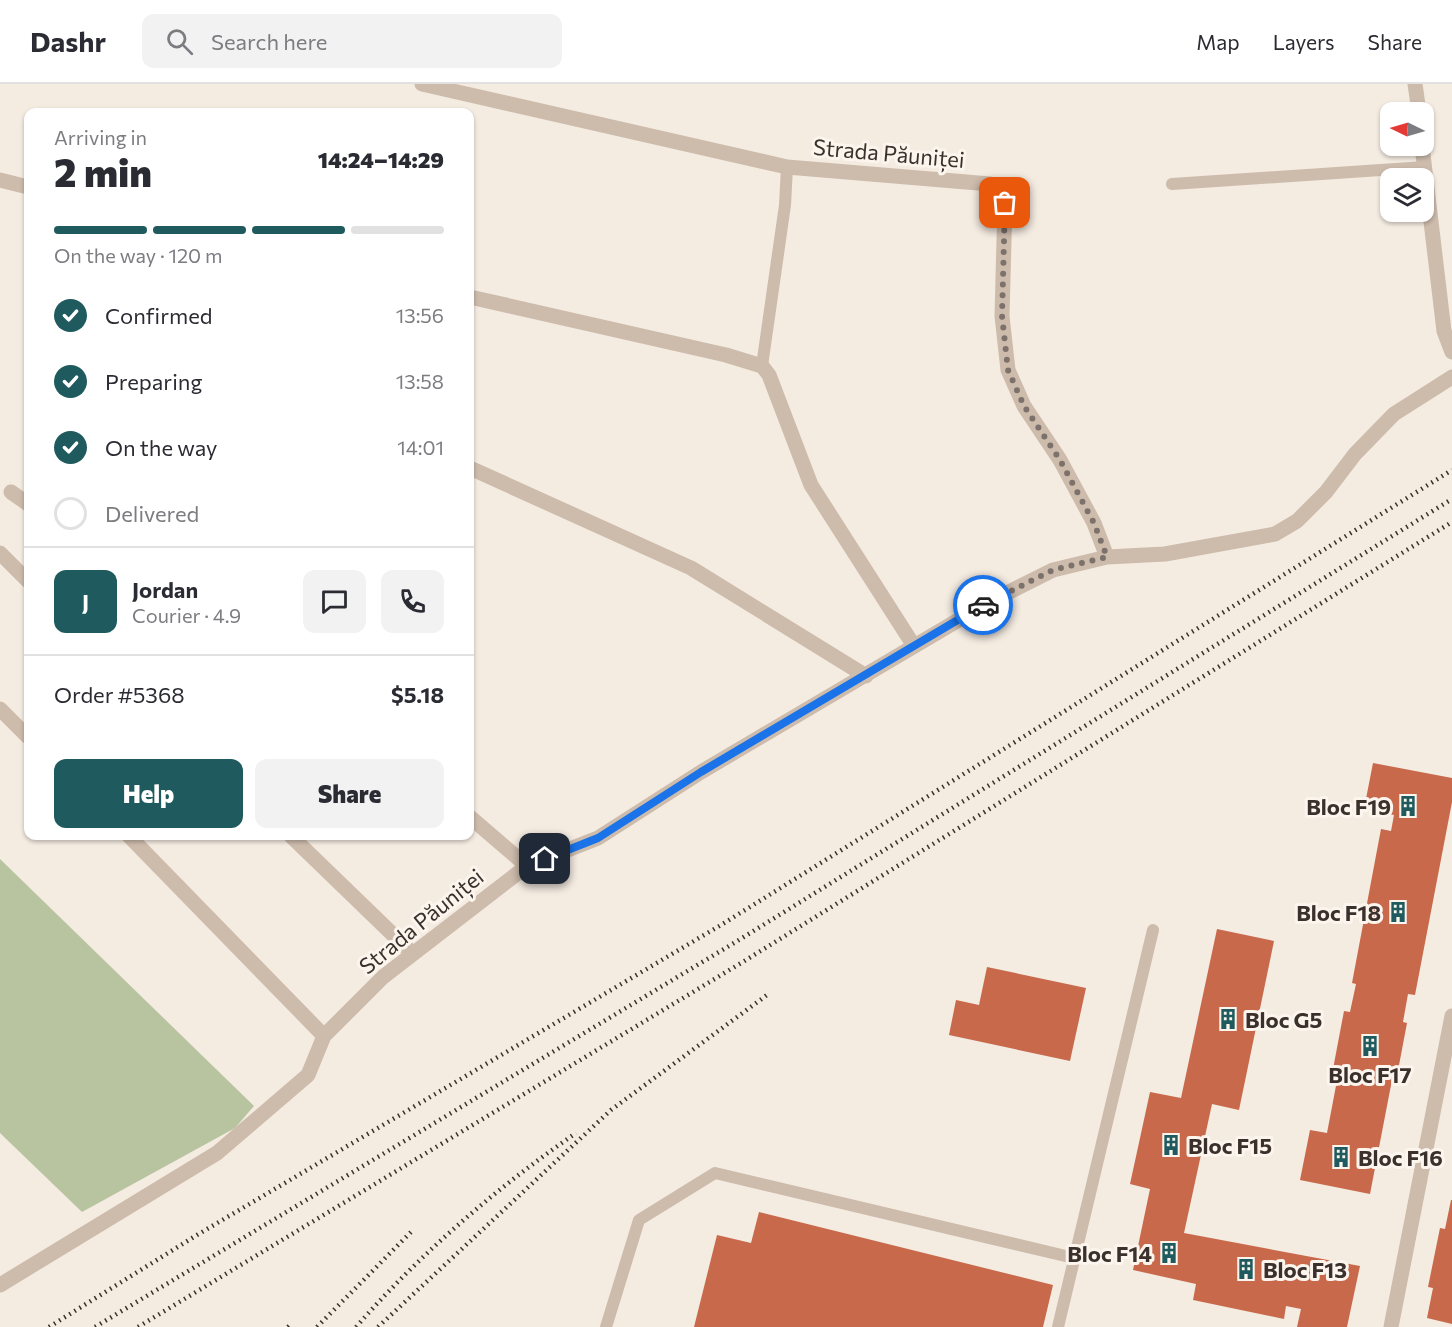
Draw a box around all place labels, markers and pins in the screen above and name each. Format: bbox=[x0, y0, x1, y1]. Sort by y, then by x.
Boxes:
pin bbox=[979, 177, 1030, 228]
place label: Bloc F19 bbox=[1306, 793, 1391, 820]
building icon: Bloc F19 bbox=[1396, 794, 1420, 818]
pin bbox=[519, 833, 570, 884]
place label: Bloc F18 bbox=[1296, 899, 1381, 926]
building icon: Bloc F18 bbox=[1386, 900, 1410, 924]
place label: Bloc G5 bbox=[1245, 1006, 1322, 1033]
building icon: Bloc G5 bbox=[1216, 1007, 1240, 1031]
building icon: Bloc F17 bbox=[1358, 1034, 1382, 1058]
place label: Bloc F17 bbox=[1328, 1061, 1412, 1088]
place label: Bloc F15 bbox=[1188, 1132, 1272, 1159]
building icon: Bloc F15 bbox=[1159, 1133, 1183, 1157]
place label: Bloc F16 bbox=[1358, 1144, 1443, 1171]
building icon: Bloc F16 bbox=[1329, 1145, 1353, 1169]
place label: Bloc F14 bbox=[1067, 1240, 1152, 1267]
building icon: Bloc F14 bbox=[1157, 1241, 1181, 1265]
place label: Bloc F13 bbox=[1263, 1256, 1347, 1283]
building icon: Bloc F13 bbox=[1234, 1257, 1258, 1281]

